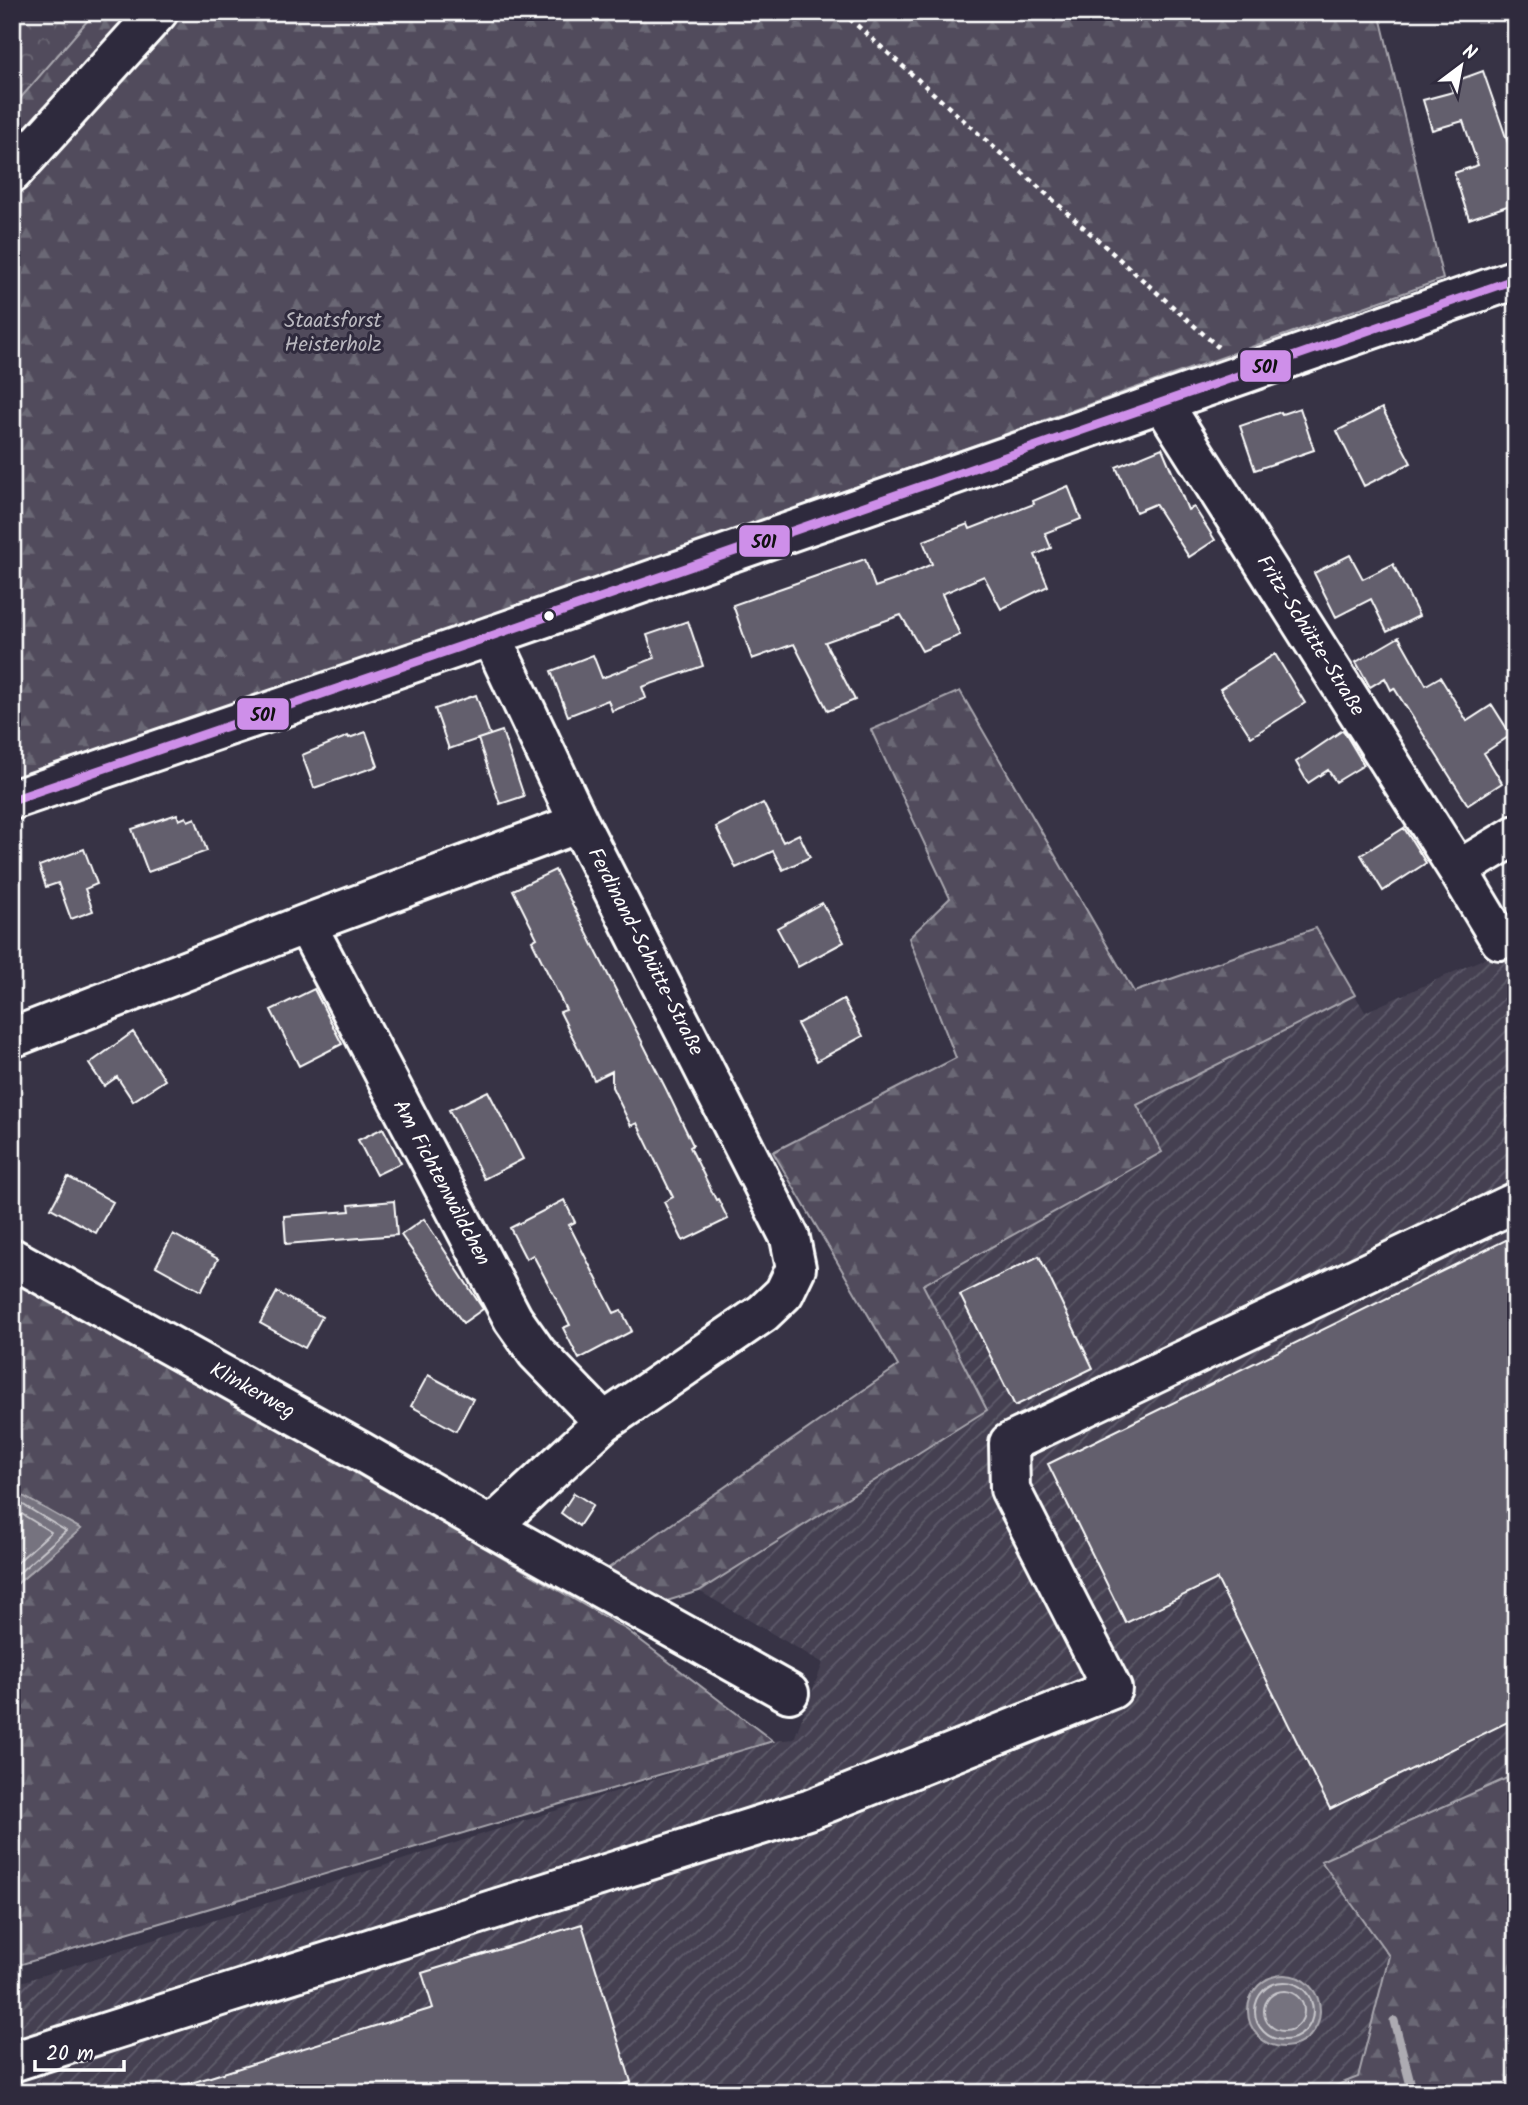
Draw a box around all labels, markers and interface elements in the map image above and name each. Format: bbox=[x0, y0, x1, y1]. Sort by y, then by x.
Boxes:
north arrow bbox=[1426, 32, 1496, 102]
text: N bbox=[1456, 37, 1482, 69]
park label: Staatsforst Heisterholz bbox=[284, 305, 383, 362]
line badge: 501 bbox=[1239, 349, 1292, 383]
text: 501 bbox=[1251, 353, 1278, 383]
line badge: 501 bbox=[738, 524, 791, 558]
text: 501 bbox=[750, 528, 777, 558]
street label: Fritz-Schütte-Straße bbox=[1247, 549, 1373, 724]
unlabelled marker bbox=[542, 609, 556, 623]
line badge: 501 bbox=[236, 697, 290, 731]
text: 501 bbox=[249, 701, 276, 731]
street label: Ferdinand-Schütte-Straße bbox=[578, 842, 712, 1063]
street label: Am Fichtenwäldchen bbox=[383, 1094, 499, 1272]
street label: Klinkerweg bbox=[203, 1354, 301, 1428]
scale bar bbox=[35, 2028, 124, 2072]
text: 20 m bbox=[46, 2038, 94, 2071]

